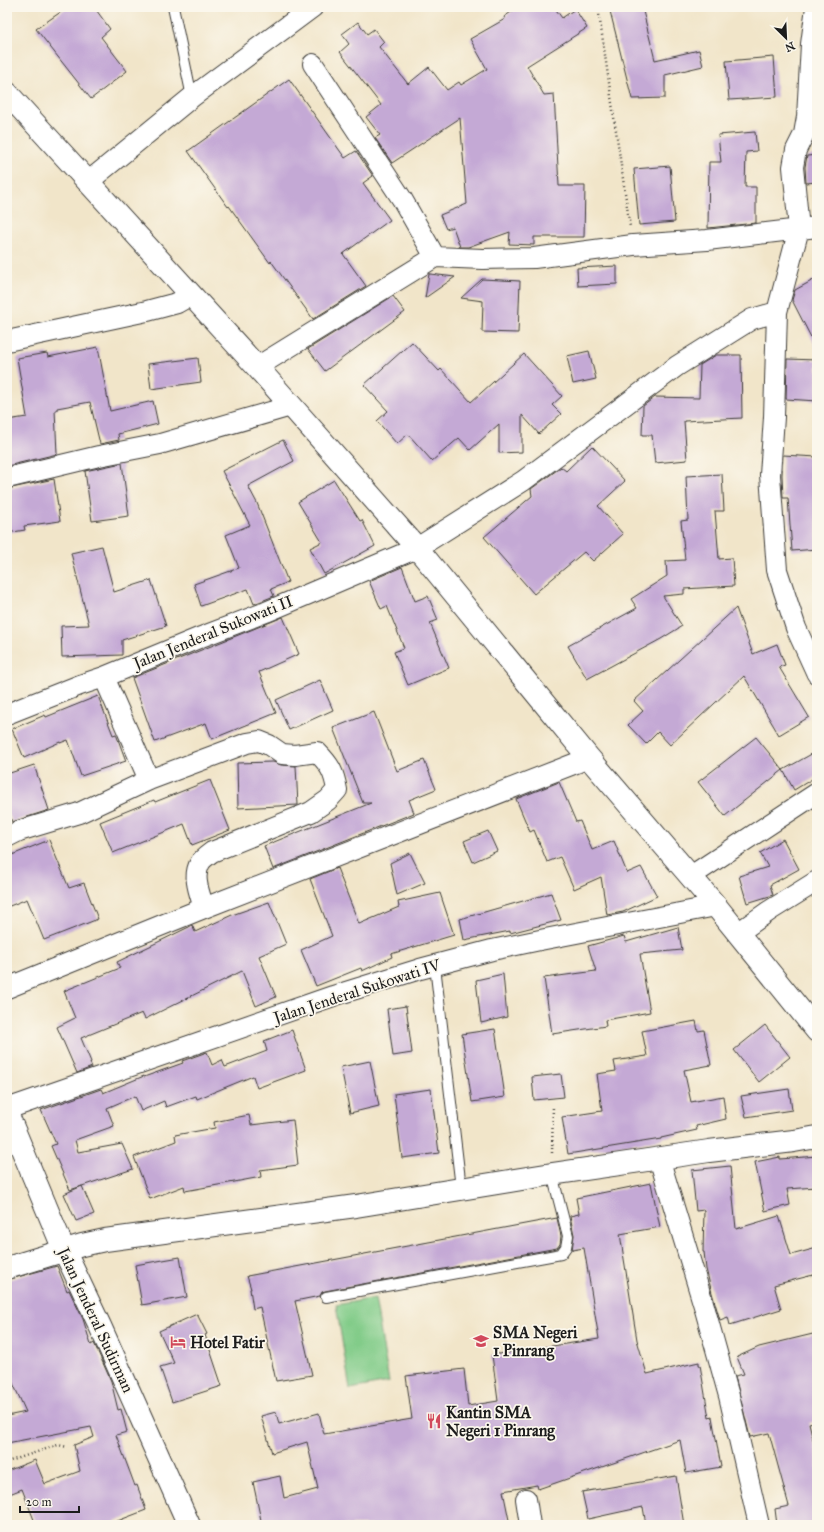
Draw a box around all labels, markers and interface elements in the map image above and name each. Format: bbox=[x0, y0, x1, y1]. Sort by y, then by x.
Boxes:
north arrow bbox=[766, 18, 806, 58]
text: N bbox=[782, 39, 797, 55]
street label: Jalan Jenderal Sukowati II bbox=[129, 591, 296, 674]
street label: Jalan Jenderal Sukowati IV bbox=[269, 955, 444, 1029]
street label: Jalan Jenderal Sudirman bbox=[52, 1243, 138, 1396]
place label: SMA Negeri 1 Pinrang bbox=[493, 1323, 578, 1361]
school or university icon: SMA Negeri 1 Pinrang bbox=[472, 1332, 490, 1350]
hotel icon: Hotel Fatir bbox=[169, 1333, 187, 1351]
place label: Hotel Fatir bbox=[190, 1333, 266, 1352]
place label: Kantin SMA Negeri 1 Pinrang bbox=[446, 1403, 555, 1441]
restaurant icon: Kantin SMA Negeri 1 Pinrang bbox=[425, 1412, 443, 1430]
scale bar bbox=[20, 1488, 79, 1514]
text: 20 m bbox=[26, 1495, 52, 1509]

